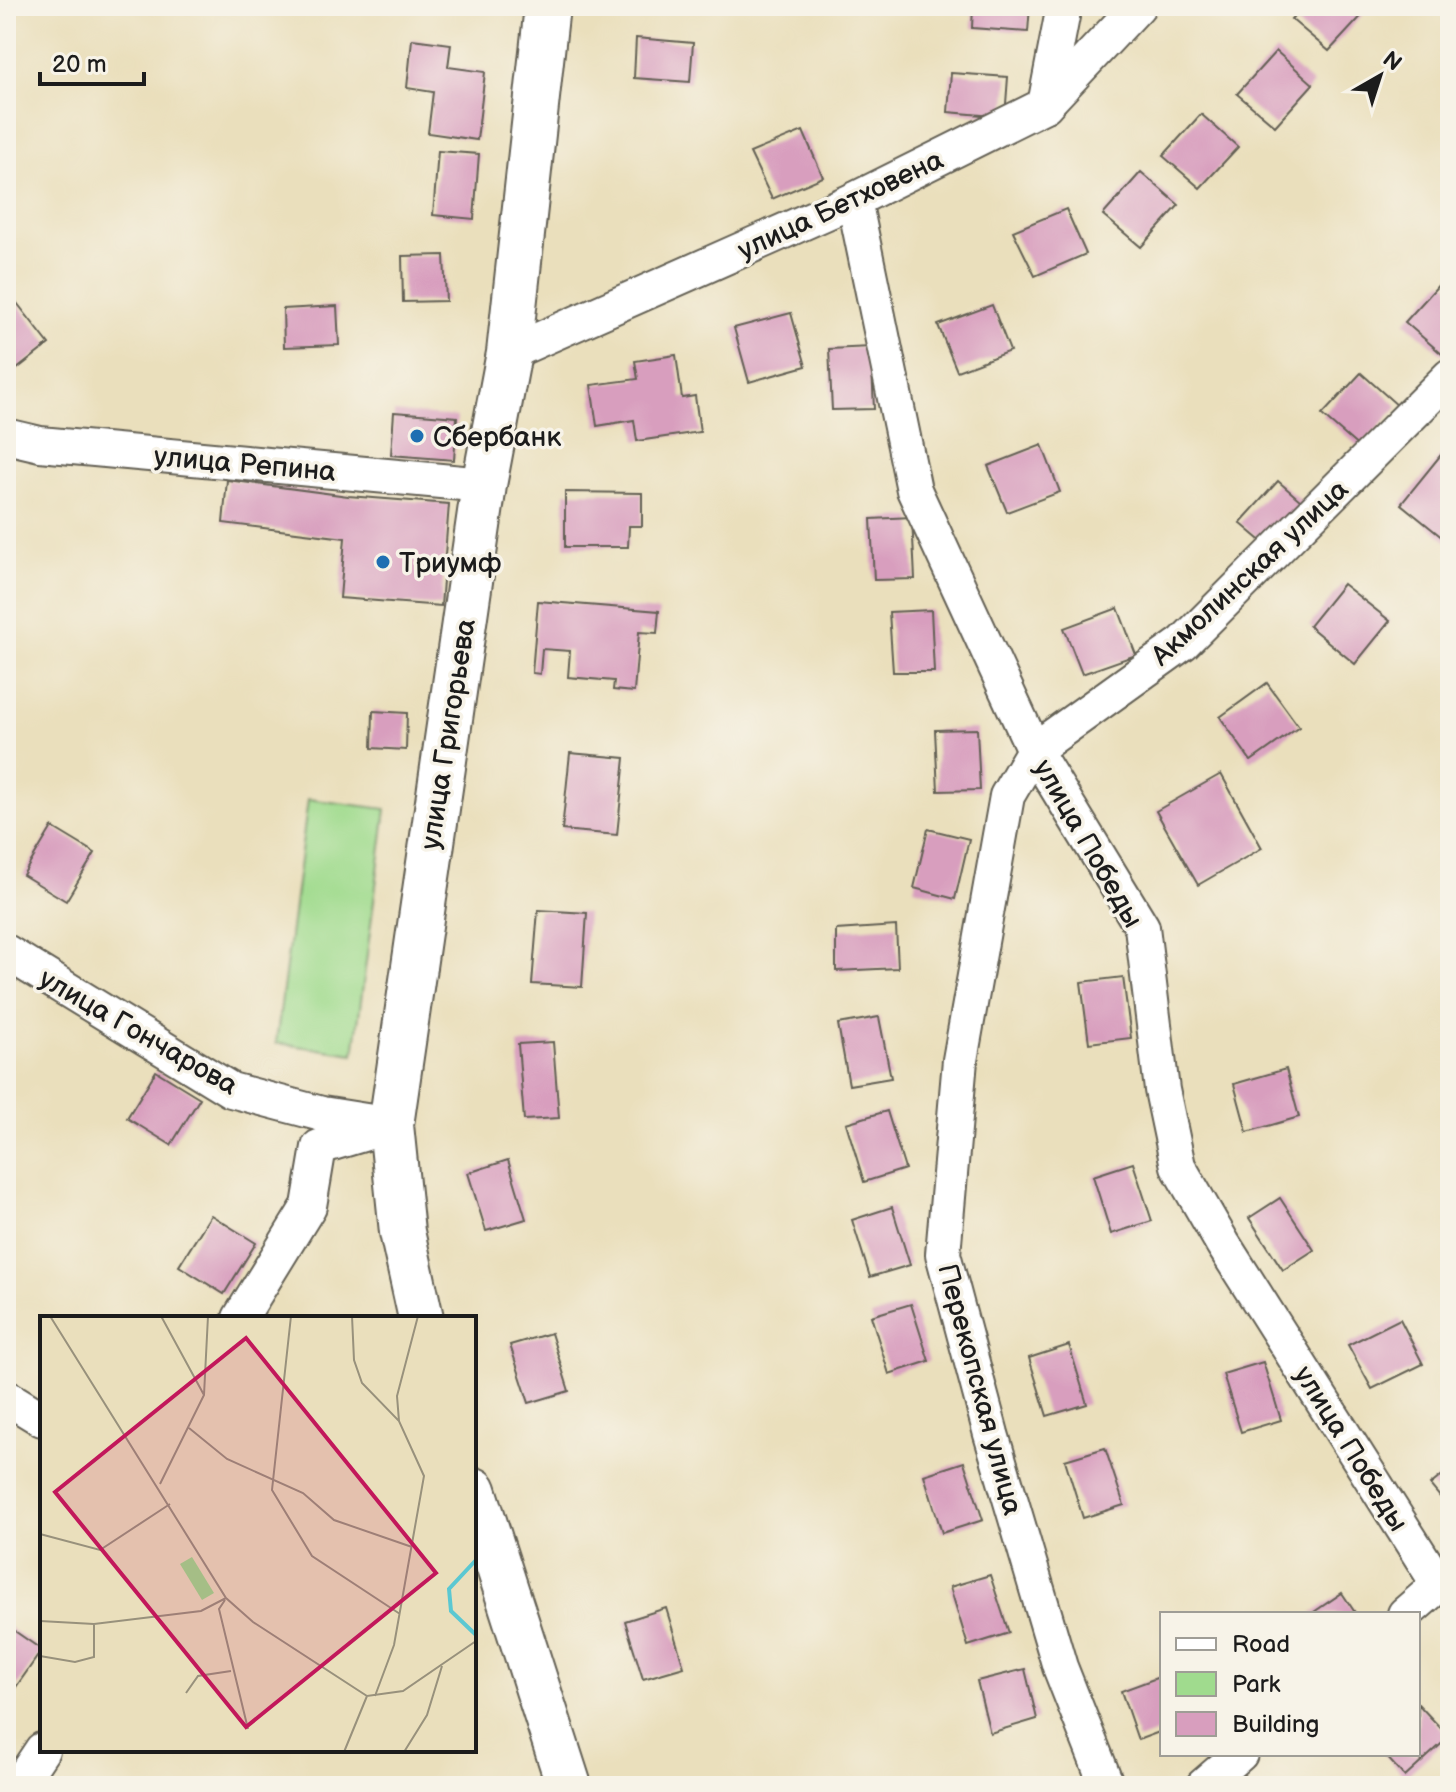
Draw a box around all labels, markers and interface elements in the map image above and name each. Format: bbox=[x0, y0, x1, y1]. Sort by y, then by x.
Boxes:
scale bar bbox=[40, 36, 144, 86]
north arrow bbox=[1340, 36, 1420, 116]
text: N bbox=[1377, 46, 1407, 77]
text: 20 m bbox=[52, 50, 107, 79]
street label: улица Бетховена bbox=[733, 143, 949, 267]
place label: Сбербанк bbox=[433, 421, 561, 454]
marker: Сбербанк bbox=[408, 427, 426, 445]
street label: улица Репина bbox=[152, 440, 338, 489]
street label: Акмолинская улица bbox=[1144, 473, 1356, 674]
place label: Триумф bbox=[399, 547, 501, 580]
marker: Триумф bbox=[374, 553, 392, 571]
street label: улица Григорьева bbox=[414, 616, 483, 852]
street label: улица Победы bbox=[1026, 754, 1149, 934]
street label: улица Гончарова bbox=[33, 962, 244, 1103]
street label: Перекопская улица bbox=[930, 1260, 1029, 1519]
inset map bbox=[40, 1316, 476, 1752]
street label: улица Победы bbox=[1287, 1360, 1415, 1538]
legend bbox=[1160, 1612, 1420, 1756]
text: Road bbox=[1232, 1630, 1290, 1659]
text: Park bbox=[1232, 1670, 1280, 1699]
text: Building bbox=[1232, 1710, 1319, 1739]

